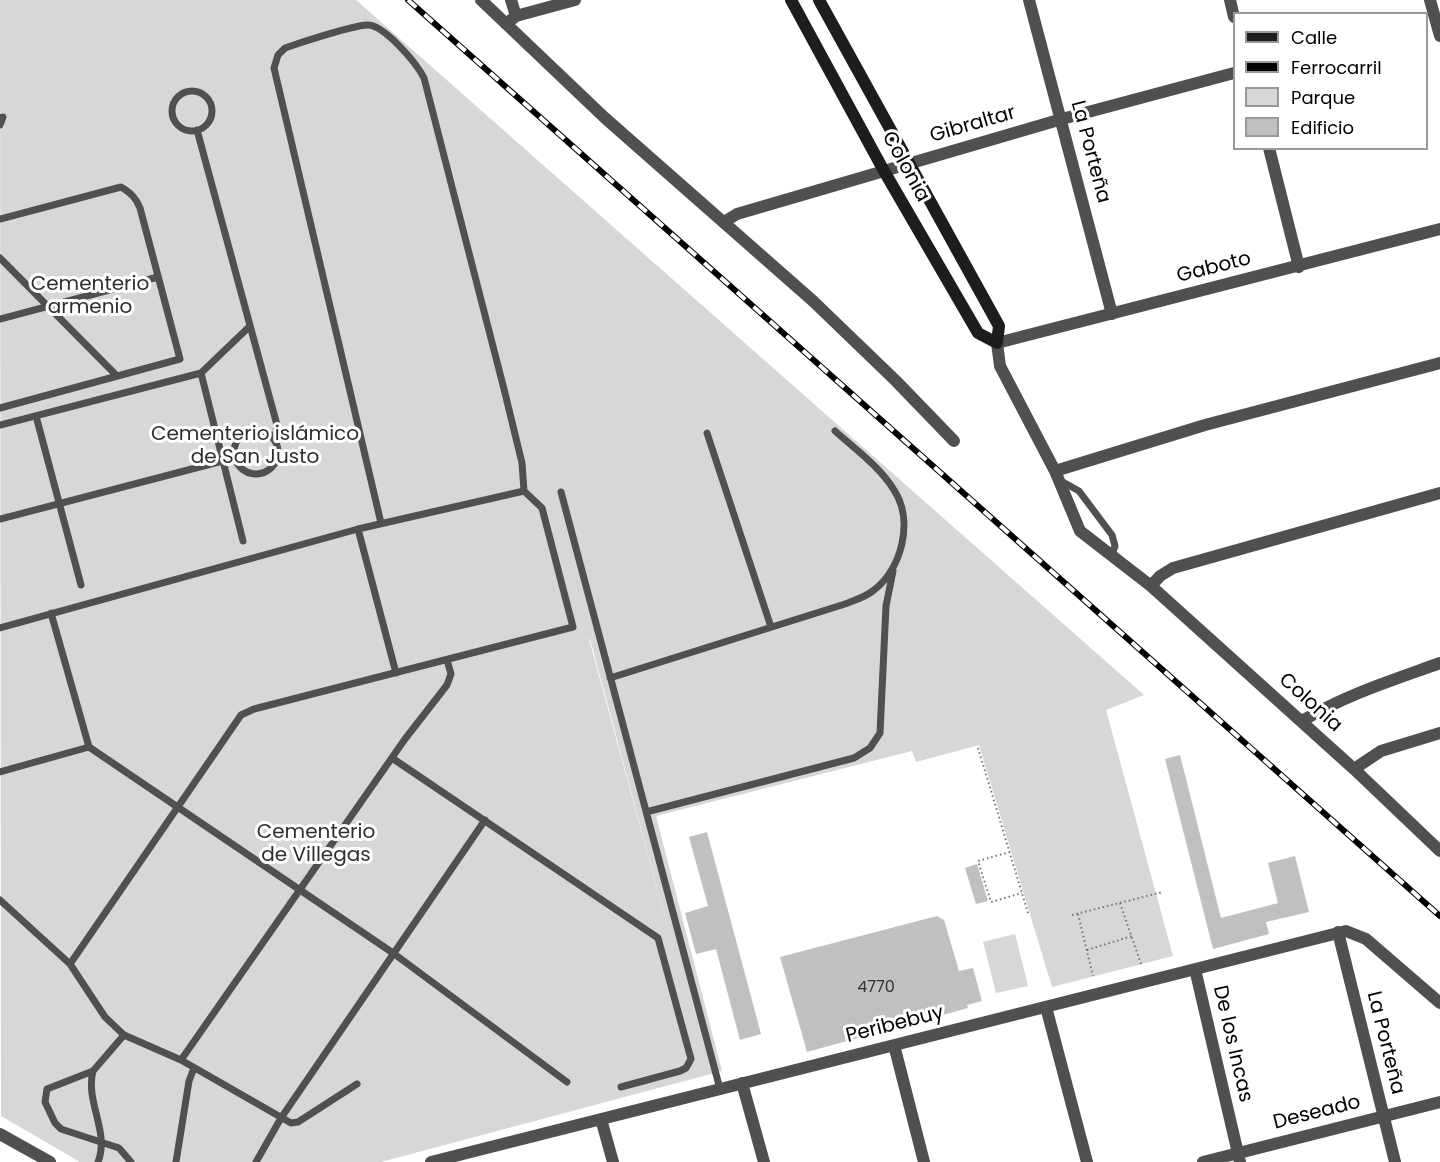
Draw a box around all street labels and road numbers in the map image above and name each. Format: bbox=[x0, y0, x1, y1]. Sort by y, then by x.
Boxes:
street label: La Porteña bbox=[1065, 98, 1115, 206]
street label: Gibraltar bbox=[927, 101, 1019, 149]
street label: Colonia bbox=[876, 127, 934, 207]
street label: Gaboto bbox=[1174, 247, 1254, 289]
street label: Colonia bbox=[1273, 668, 1347, 738]
street label: De los Incas bbox=[1207, 983, 1257, 1105]
street label: La Porteña bbox=[1361, 989, 1409, 1097]
street label: Peribebuy bbox=[844, 1001, 946, 1049]
street label: Deseado bbox=[1271, 1091, 1363, 1135]

